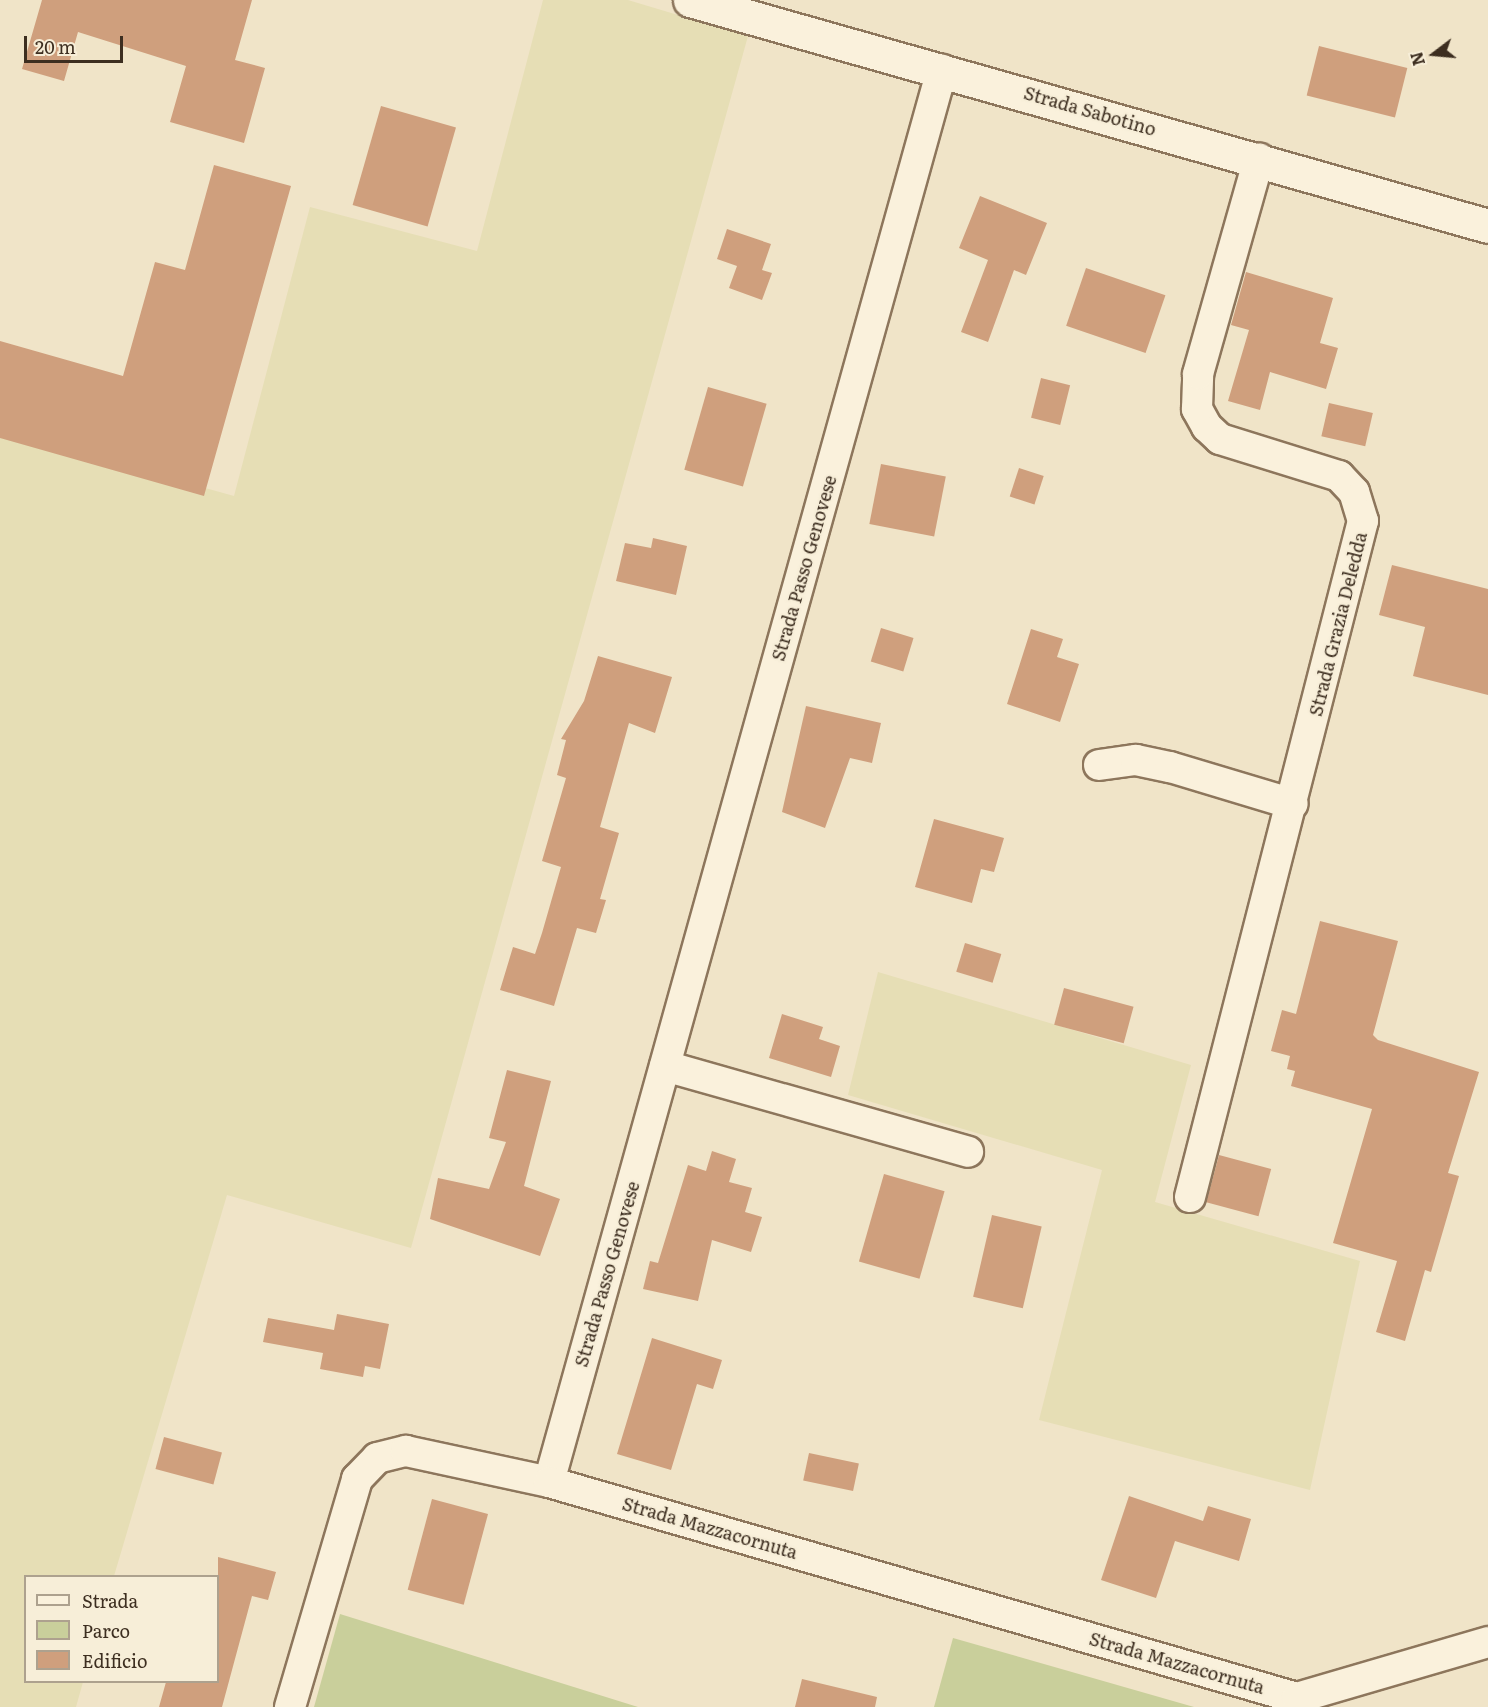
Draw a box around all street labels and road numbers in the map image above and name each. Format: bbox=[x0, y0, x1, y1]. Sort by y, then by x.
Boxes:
street label: Strada Sabotino bbox=[1021, 82, 1159, 140]
street label: Strada Passo Genovese bbox=[767, 473, 841, 663]
street label: Strada Grazia Deledda bbox=[1305, 530, 1371, 718]
street label: Strada Passo Genovese bbox=[570, 1179, 644, 1369]
street label: Strada Mazzacornuta bbox=[620, 1493, 800, 1563]
street label: Strada Mazzacornuta bbox=[1087, 1628, 1267, 1698]

